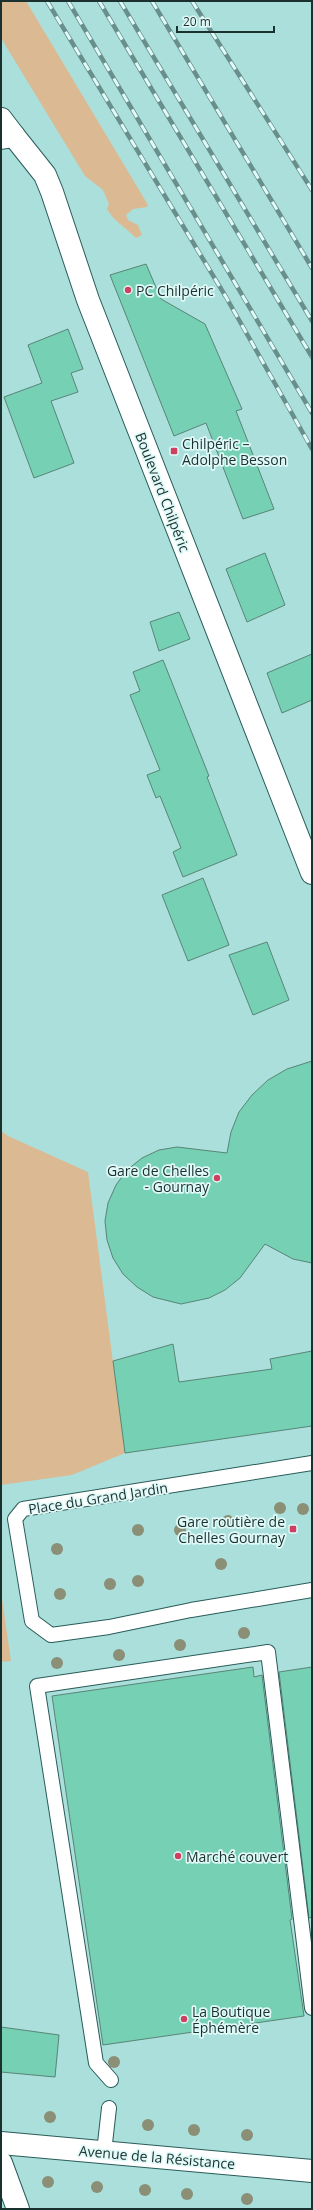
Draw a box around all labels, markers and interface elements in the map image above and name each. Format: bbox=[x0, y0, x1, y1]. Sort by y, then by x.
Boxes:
scale bar bbox=[177, 8, 274, 34]
text: 20 m bbox=[183, 13, 211, 30]
place label: PC Chilpéric bbox=[136, 281, 214, 300]
marker: PC Chilpéric bbox=[123, 285, 133, 295]
street label: Boulevard Chilpéric bbox=[131, 429, 195, 555]
place label: Chilpéric – Adolphe Besson bbox=[182, 434, 287, 469]
marker: Chilpéric – Adolphe Besson bbox=[169, 446, 179, 456]
place label: Gare de Chelles - Gournay bbox=[107, 1161, 210, 1196]
marker: Gare de Chelles - Gournay bbox=[212, 1173, 222, 1183]
street label: Place du Grand Jardin bbox=[27, 1478, 169, 1518]
place label: Gare routière de Chelles Gournay bbox=[177, 1512, 286, 1547]
marker: Gare routière de Chelles Gournay bbox=[288, 1524, 298, 1534]
place label: Marché couvert bbox=[186, 1847, 288, 1866]
marker: Marché couvert bbox=[173, 1851, 183, 1861]
place label: La Boutique Éphémère bbox=[192, 2002, 270, 2037]
marker: La Boutique Éphémère bbox=[179, 2014, 189, 2024]
street label: Avenue de la Résistance bbox=[78, 2141, 236, 2173]

